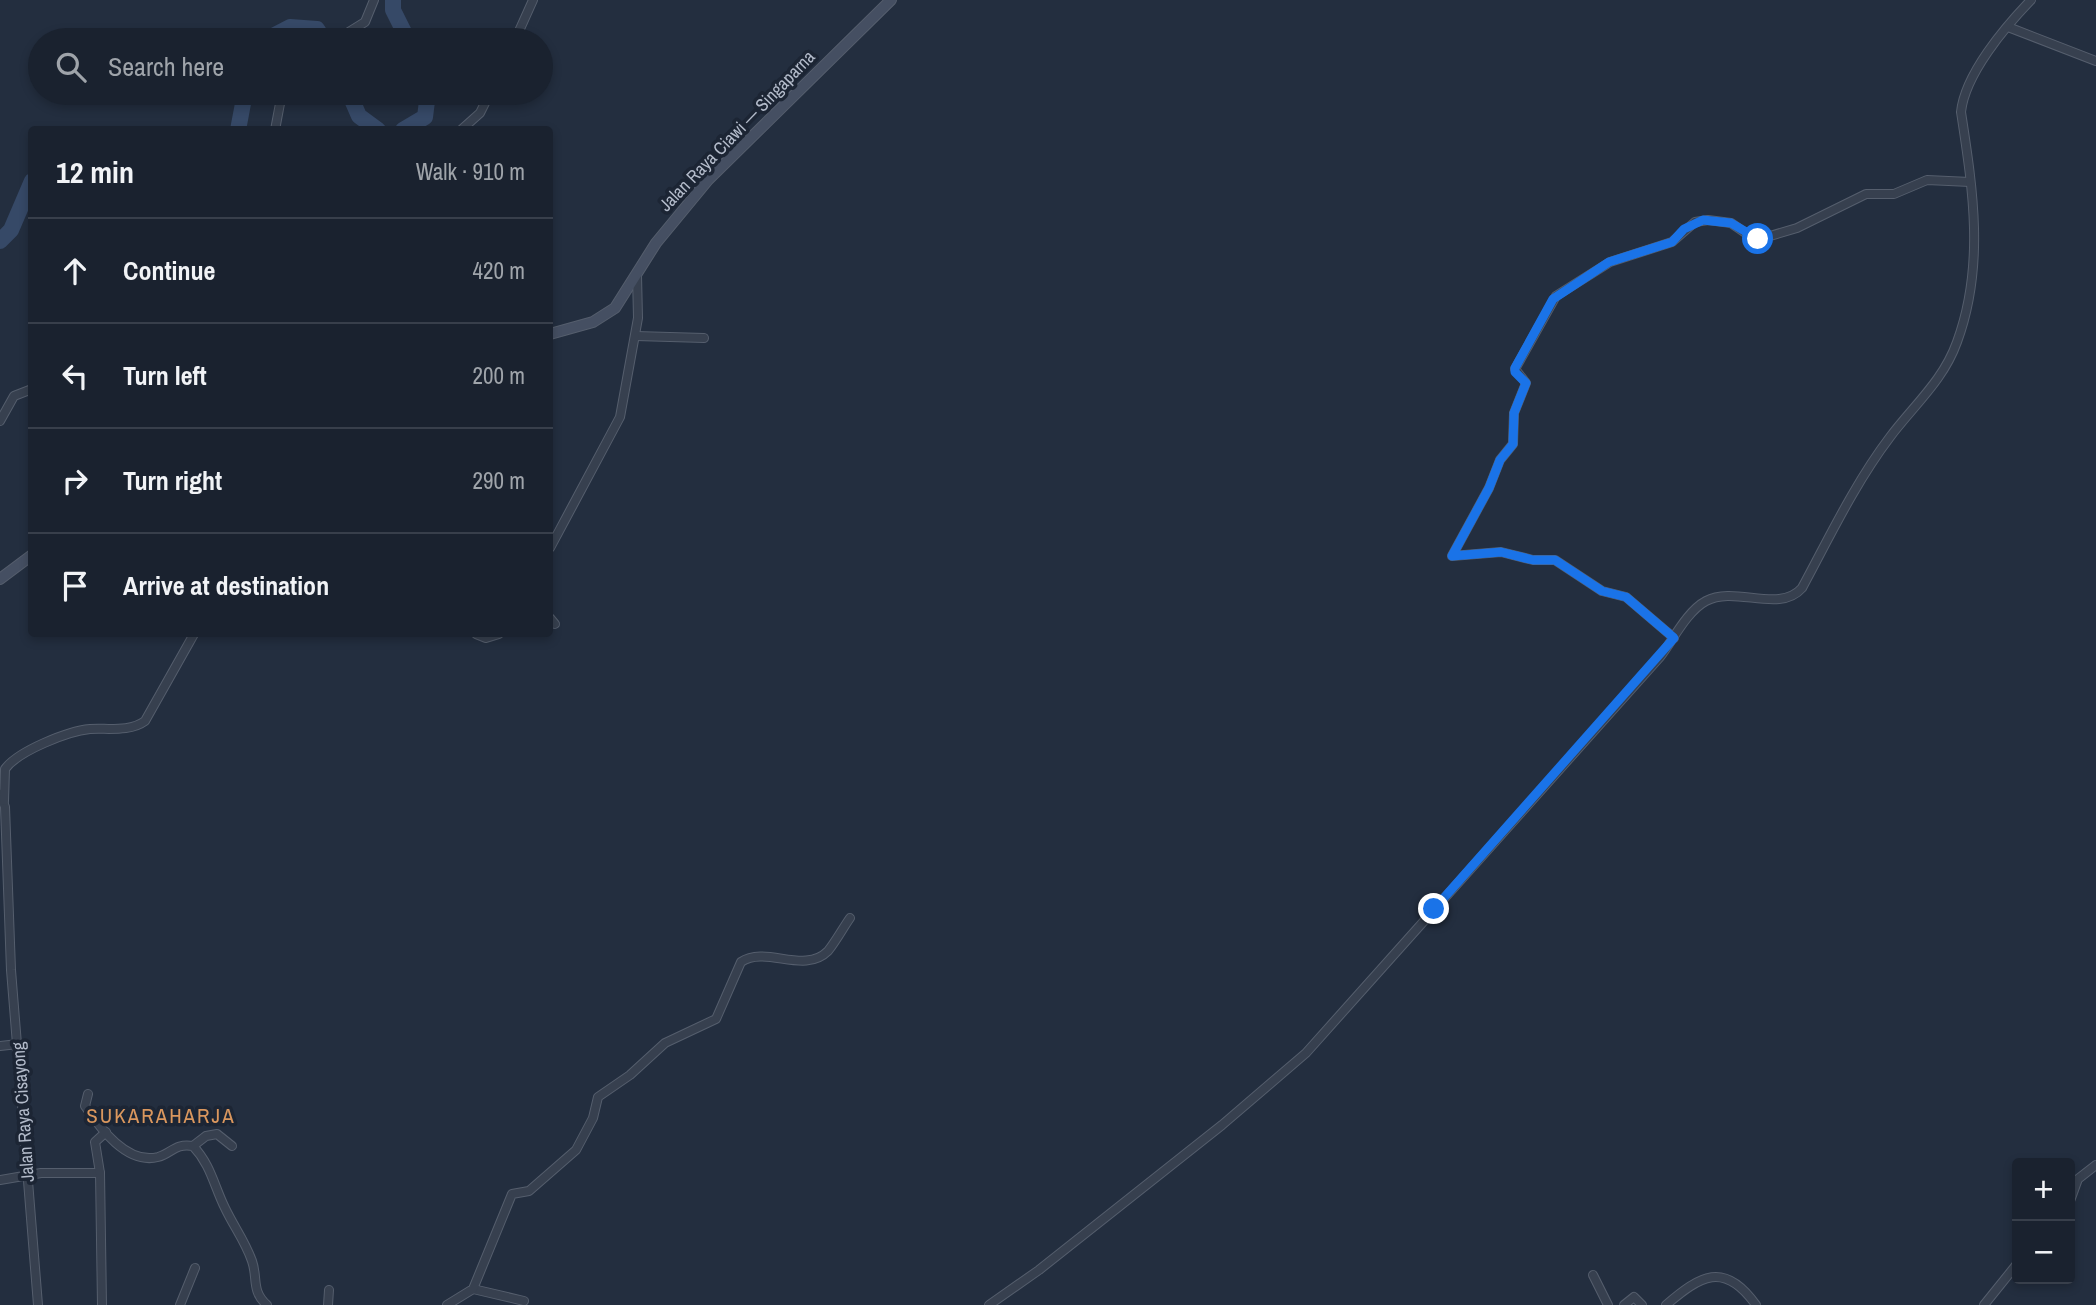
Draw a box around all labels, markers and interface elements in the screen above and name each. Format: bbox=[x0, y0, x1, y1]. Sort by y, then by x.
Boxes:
search box bbox=[28, 28, 553, 105]
street label: Jalan Raya Ciawi — Singaparna bbox=[653, 45, 820, 217]
icon: search bbox=[52, 48, 90, 86]
text: Search here bbox=[108, 49, 224, 84]
text: 12 min bbox=[56, 152, 134, 192]
text: Walk · 910 m bbox=[416, 156, 525, 187]
route start bbox=[1742, 223, 1773, 254]
icon: ahead bbox=[56, 252, 94, 290]
text: Continue bbox=[123, 253, 215, 288]
text: 420 m bbox=[473, 255, 525, 286]
icon: left bbox=[56, 357, 94, 395]
text: Turn left bbox=[123, 358, 207, 393]
text: 200 m bbox=[473, 360, 525, 391]
icon: right bbox=[56, 462, 94, 500]
text: Turn right bbox=[123, 463, 222, 498]
text: 290 m bbox=[473, 465, 525, 496]
icon: arrive bbox=[56, 567, 94, 605]
text: Arrive at destination bbox=[123, 568, 329, 603]
route end bbox=[1418, 893, 1449, 924]
street label: Jalan Raya Cisayong bbox=[5, 1040, 40, 1183]
district label: SUKARAHARJA bbox=[86, 1101, 236, 1130]
map controls bbox=[2012, 1158, 2075, 1284]
button: + bbox=[2012, 1158, 2075, 1221]
button: − bbox=[2012, 1221, 2075, 1284]

